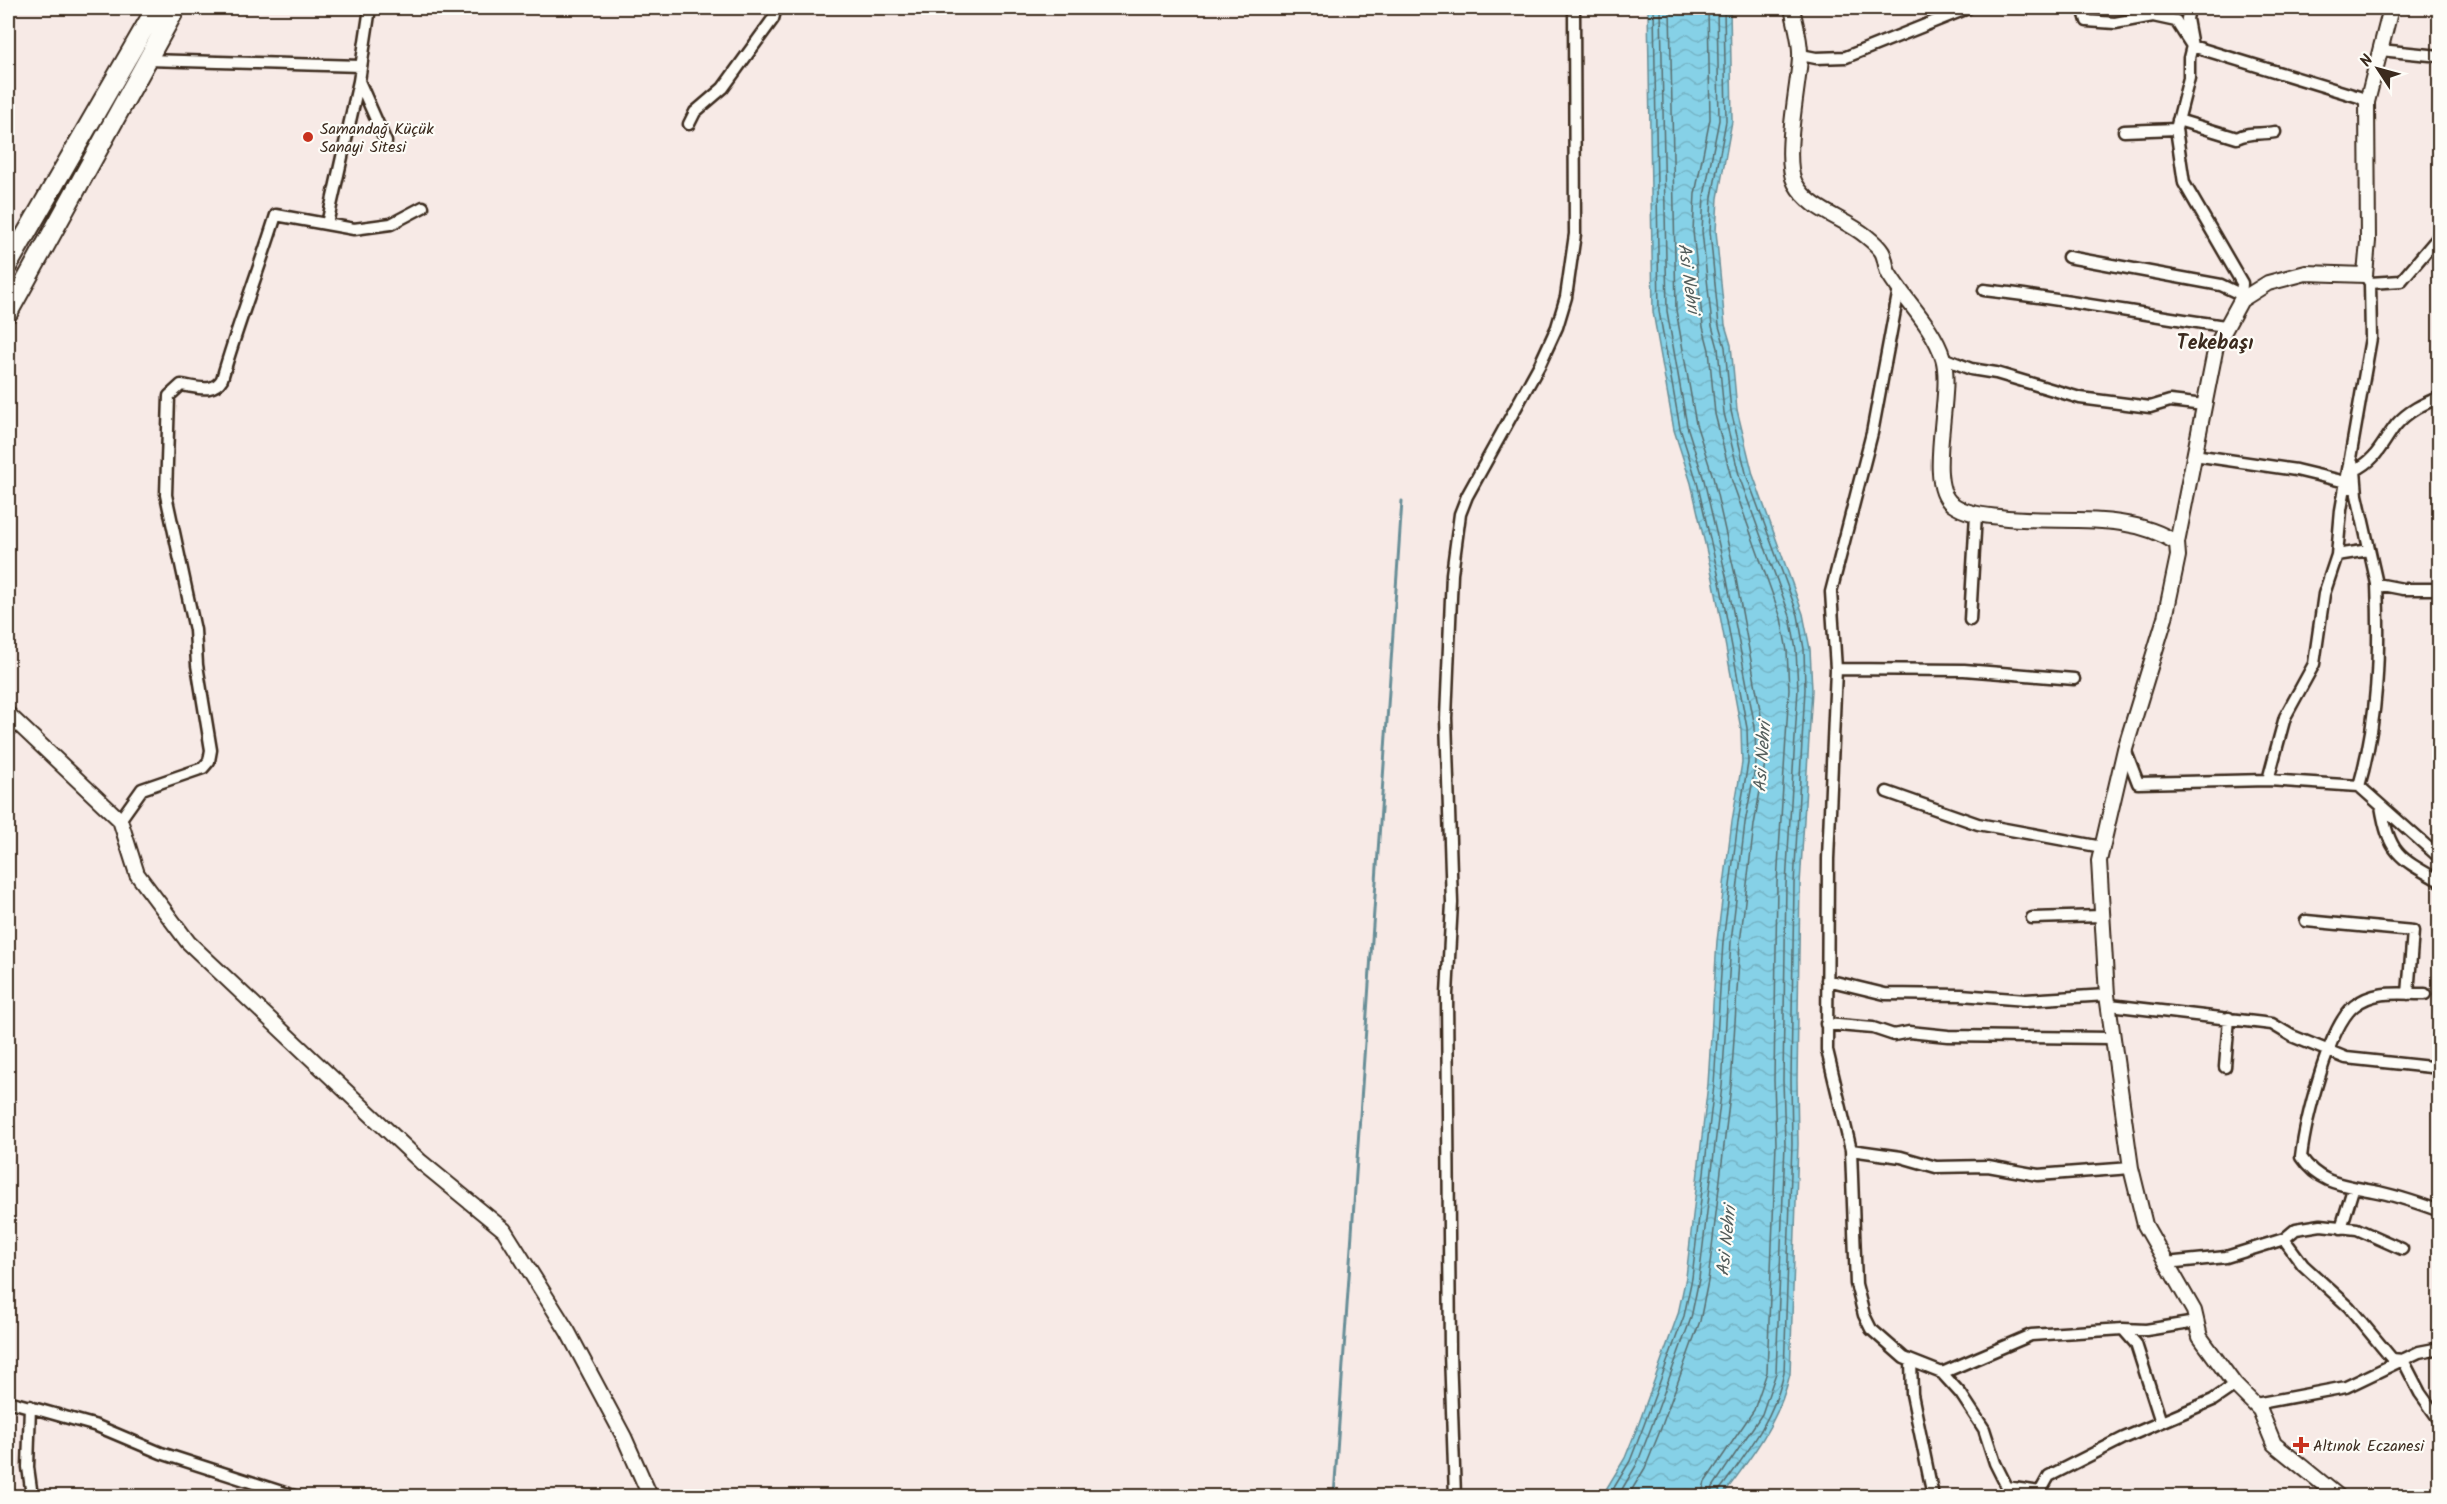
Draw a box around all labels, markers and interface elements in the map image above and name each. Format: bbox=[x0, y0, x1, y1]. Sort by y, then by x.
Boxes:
north arrow bbox=[2348, 39, 2408, 99]
text: N bbox=[2354, 50, 2380, 73]
place label: Samandağ Küçük Sanayi Sitesi bbox=[320, 117, 434, 160]
marker: Samandağ Küçük Sanayi Sitesi bbox=[301, 130, 315, 144]
water label: Asi Nehri bbox=[1668, 241, 1707, 319]
district label: Tekebaşı bbox=[2177, 328, 2253, 360]
water label: Asi Nehri bbox=[1747, 717, 1781, 793]
water label: Asi Nehri bbox=[1709, 1201, 1746, 1278]
place label: Altınok Eczanesi bbox=[2313, 1434, 2425, 1459]
marker: Altınok Eczanesi bbox=[2294, 1438, 2308, 1452]

